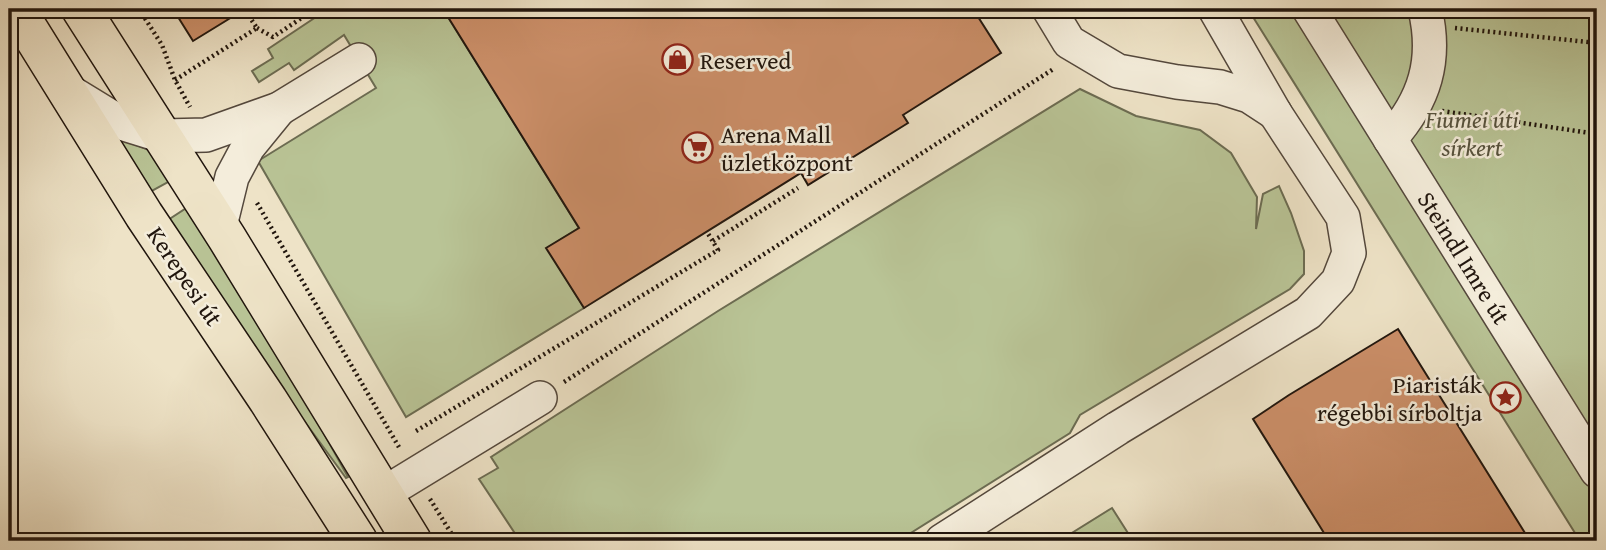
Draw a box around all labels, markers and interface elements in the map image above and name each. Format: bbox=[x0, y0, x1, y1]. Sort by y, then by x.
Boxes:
shop icon: Reserved bbox=[660, 43, 694, 77]
place label: Reserved bbox=[700, 43, 791, 78]
park label: Fiumei úti sírkert bbox=[1424, 102, 1519, 165]
place label: Arena Mall üzletközpont bbox=[721, 117, 854, 180]
supermarket icon: Arena Mall üzletközpont bbox=[681, 131, 715, 165]
street label: Steindl Imre út bbox=[1409, 185, 1519, 332]
street label: Kerepesi út bbox=[139, 219, 232, 333]
place label: Piaristák régebbi sírboltja bbox=[1317, 367, 1483, 430]
place icon: Piaristák régebbi sírboltja bbox=[1488, 381, 1522, 415]

